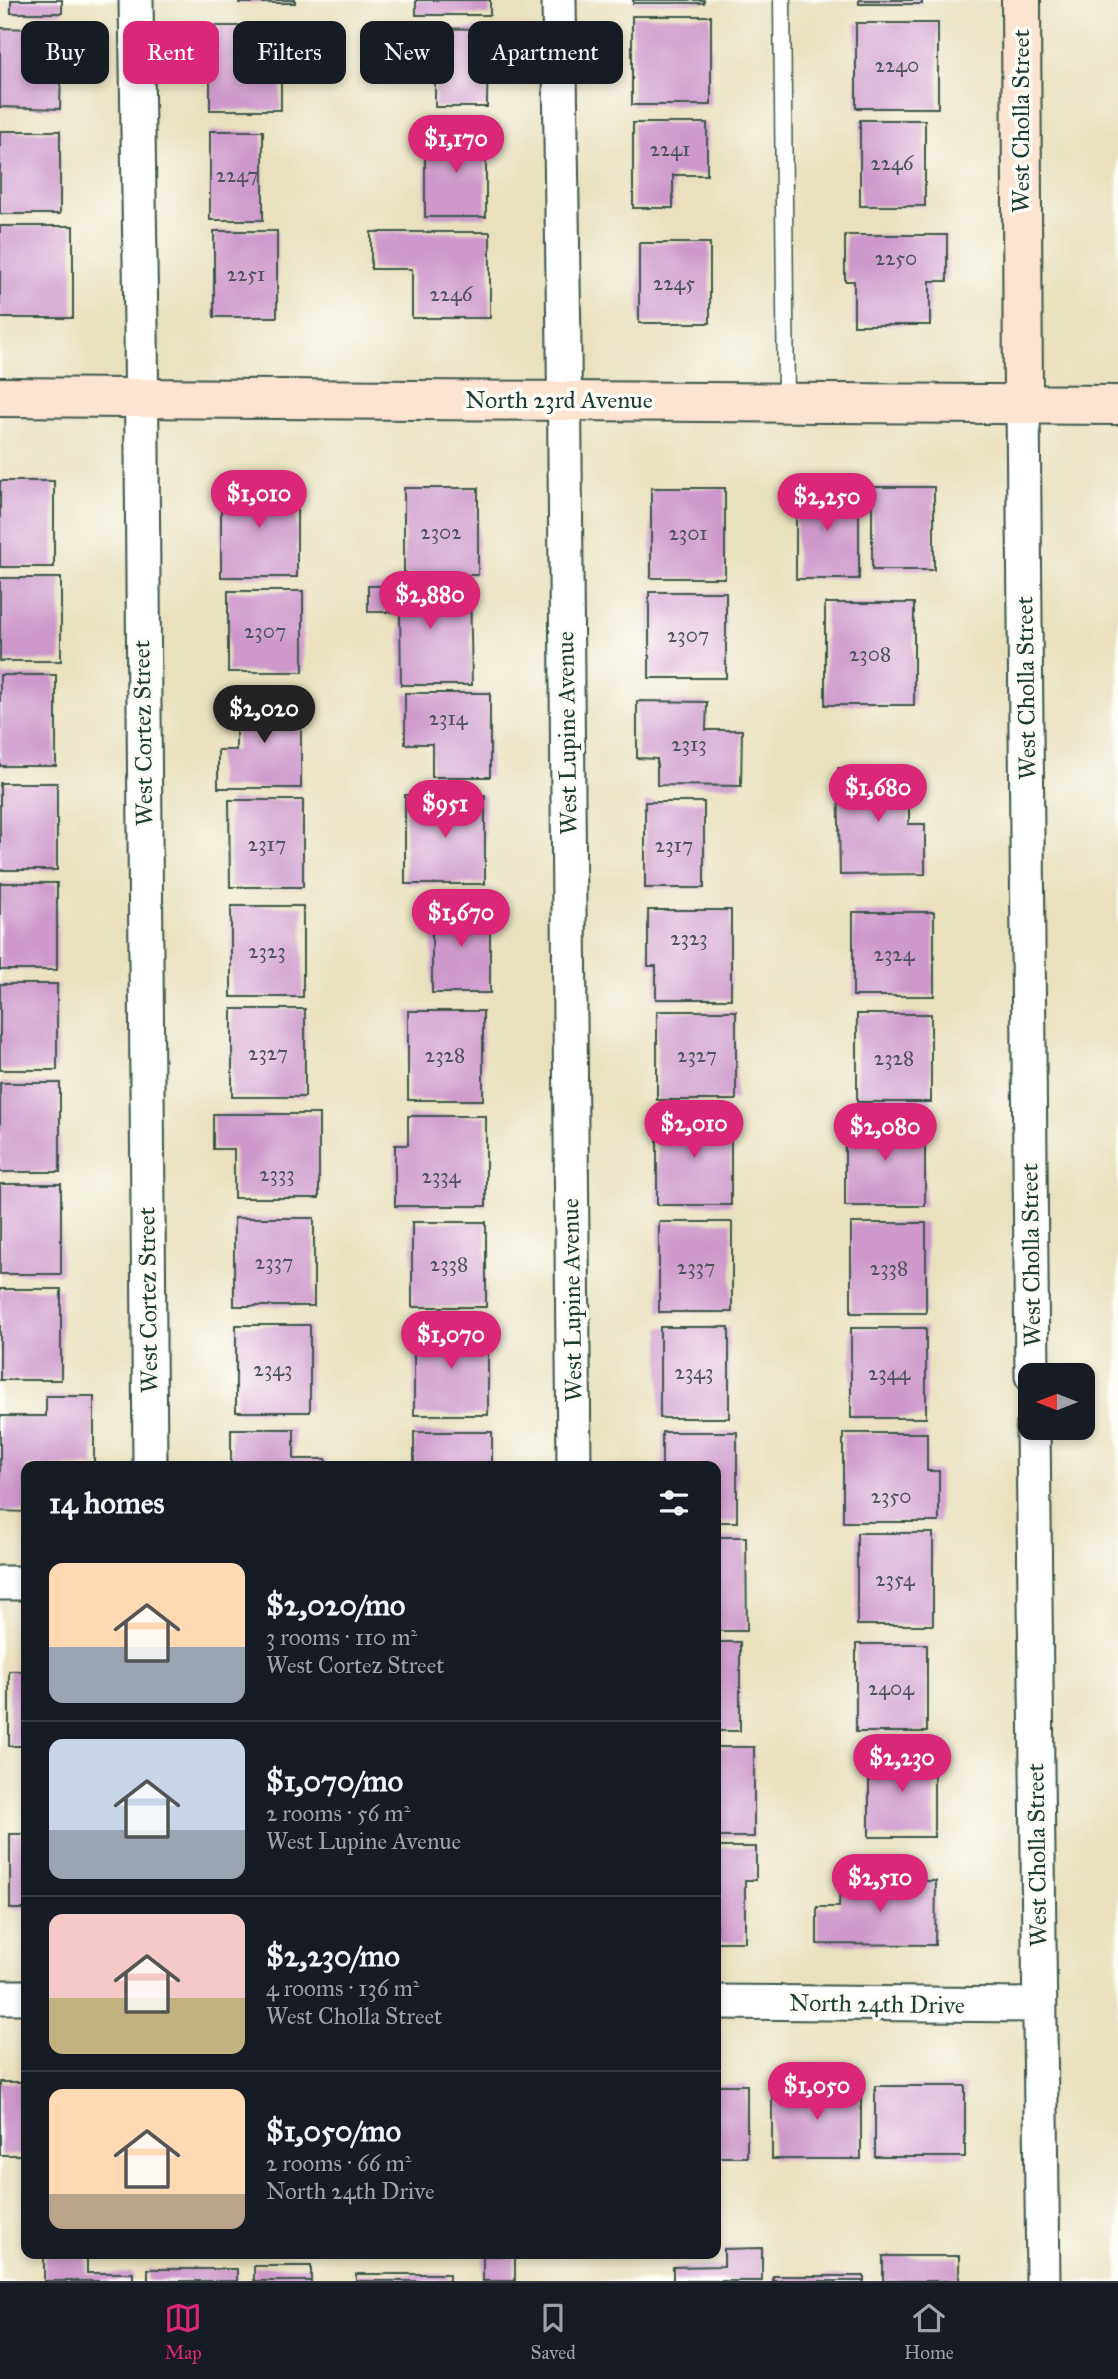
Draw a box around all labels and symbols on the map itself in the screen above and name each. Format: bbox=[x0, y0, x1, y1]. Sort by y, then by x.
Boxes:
street label: West Cholla Street bbox=[1006, 29, 1036, 213]
house number: 2240 bbox=[875, 52, 919, 78]
pin: $1,170 bbox=[399, 116, 513, 175]
house number: 2241 bbox=[650, 136, 690, 162]
house number: 2246 bbox=[870, 150, 915, 176]
house number: 2247 bbox=[216, 162, 258, 188]
house number: 2250 bbox=[875, 245, 917, 271]
house number: 2251 bbox=[227, 261, 265, 287]
house number: 2245 bbox=[653, 270, 695, 296]
house number: 2246 bbox=[429, 281, 474, 307]
street label: North 23rd Avenue bbox=[465, 385, 653, 415]
pin: $1,010 bbox=[202, 470, 316, 530]
pin: $2,250 bbox=[770, 474, 884, 533]
house number: 2302 bbox=[420, 519, 462, 545]
house number: 2301 bbox=[668, 520, 708, 546]
pin: $2,880 bbox=[373, 572, 487, 631]
street label: West Cholla Street bbox=[1009, 595, 1043, 780]
house number: 2307 bbox=[244, 618, 286, 644]
house number: 2307 bbox=[667, 622, 709, 648]
street label: West Lupine Avenue bbox=[550, 631, 584, 835]
street label: West Cortez Street bbox=[126, 639, 160, 826]
house number: 2308 bbox=[849, 641, 891, 667]
pin: $2,020 bbox=[207, 686, 321, 745]
house number: 2314 bbox=[429, 705, 469, 731]
house number: 2313 bbox=[671, 731, 707, 757]
pin: $1,680 bbox=[821, 764, 935, 824]
pin: $951 bbox=[404, 780, 486, 840]
house number: 2317 bbox=[248, 831, 286, 857]
house number: 2317 bbox=[655, 832, 693, 858]
pin: $1,670 bbox=[404, 890, 518, 949]
house number: 2323 bbox=[670, 925, 708, 951]
house number: 2323 bbox=[248, 938, 286, 964]
house number: 2324 bbox=[874, 941, 916, 967]
house number: 2327 bbox=[248, 1040, 288, 1066]
house number: 2328 bbox=[425, 1042, 465, 1068]
house number: 2327 bbox=[677, 1042, 717, 1068]
house number: 2328 bbox=[874, 1045, 914, 1071]
pin: $2,010 bbox=[637, 1100, 751, 1160]
pin: $2,080 bbox=[828, 1104, 942, 1163]
house number: 2333 bbox=[259, 1161, 295, 1187]
street label: West Cholla Street bbox=[1014, 1162, 1048, 1347]
house number: 2334 bbox=[422, 1163, 462, 1189]
street label: West Lupine Avenue bbox=[555, 1198, 589, 1402]
street label: West Cortez Street bbox=[131, 1206, 165, 1393]
house number: 2337 bbox=[255, 1249, 293, 1275]
house number: 2338 bbox=[430, 1251, 468, 1277]
house number: 2337 bbox=[677, 1254, 715, 1280]
house number: 2338 bbox=[870, 1255, 908, 1281]
pin: $1,070 bbox=[394, 1312, 508, 1371]
house number: 2343 bbox=[254, 1356, 292, 1382]
house number: 2343 bbox=[675, 1359, 713, 1385]
house number: 2344 bbox=[868, 1360, 911, 1386]
north arrow bbox=[1018, 1363, 1096, 1440]
house number: 2350 bbox=[871, 1483, 911, 1509]
house number: 2354 bbox=[875, 1566, 916, 1592]
house number: 2404 bbox=[868, 1675, 915, 1701]
pin: $2,230 bbox=[845, 1734, 959, 1794]
street label: West Cholla Street bbox=[1020, 1762, 1054, 1947]
pin: $2,510 bbox=[823, 1854, 937, 1914]
street label: North 24th Drive bbox=[789, 1987, 965, 2021]
pin: $1,050 bbox=[760, 2062, 874, 2122]

